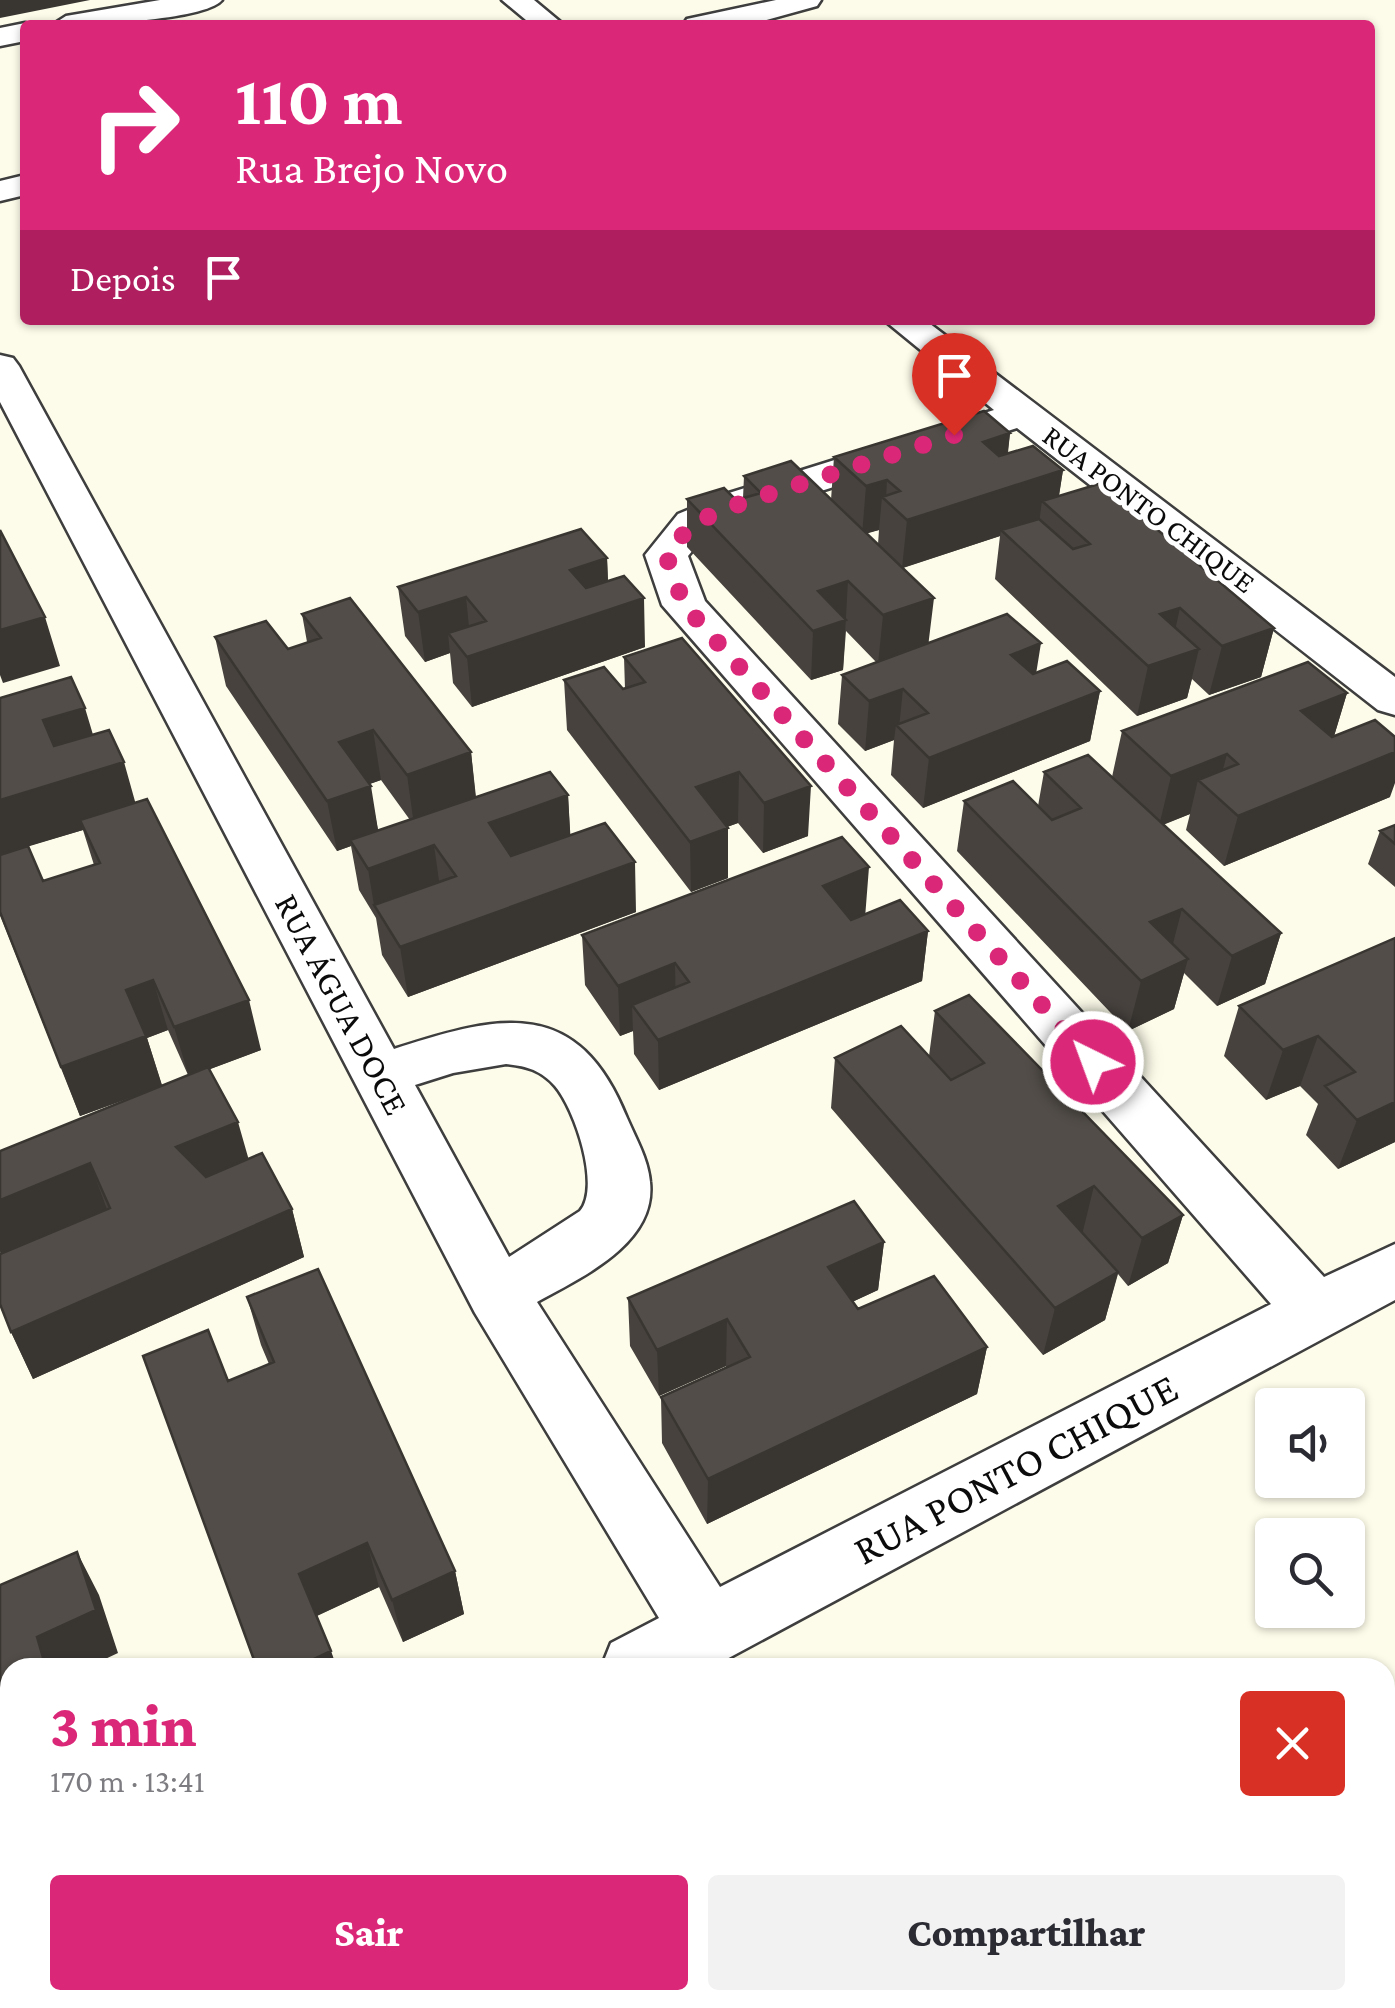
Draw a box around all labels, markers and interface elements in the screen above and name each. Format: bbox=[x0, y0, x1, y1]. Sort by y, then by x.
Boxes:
icon: right bbox=[70, 60, 200, 190]
text: 110 m bbox=[235, 61, 403, 139]
text: Rua Brejo Novo bbox=[235, 143, 508, 193]
icon: arrive bbox=[196, 250, 251, 305]
text: Depois bbox=[70, 257, 176, 299]
pin bbox=[912, 333, 997, 436]
icon: arrive bbox=[927, 348, 982, 403]
street label: RUA PONTO CHIQUE bbox=[1037, 418, 1262, 599]
street label: RUA ÁGUA DOCE bbox=[267, 887, 416, 1121]
position arrow bbox=[1041, 1010, 1145, 1114]
street label: RUA PONTO CHIQUE bbox=[845, 1363, 1185, 1574]
map controls bbox=[1255, 1388, 1365, 1628]
button: sound bbox=[1255, 1388, 1365, 1498]
button: search bbox=[1255, 1518, 1365, 1628]
button: close bbox=[1240, 1691, 1345, 1796]
text: 3 min bbox=[50, 1692, 196, 1759]
text: 170 m · 13:41 bbox=[50, 1763, 205, 1799]
button: Sair bbox=[50, 1875, 688, 1990]
button: Compartilhar bbox=[708, 1875, 1345, 1990]

